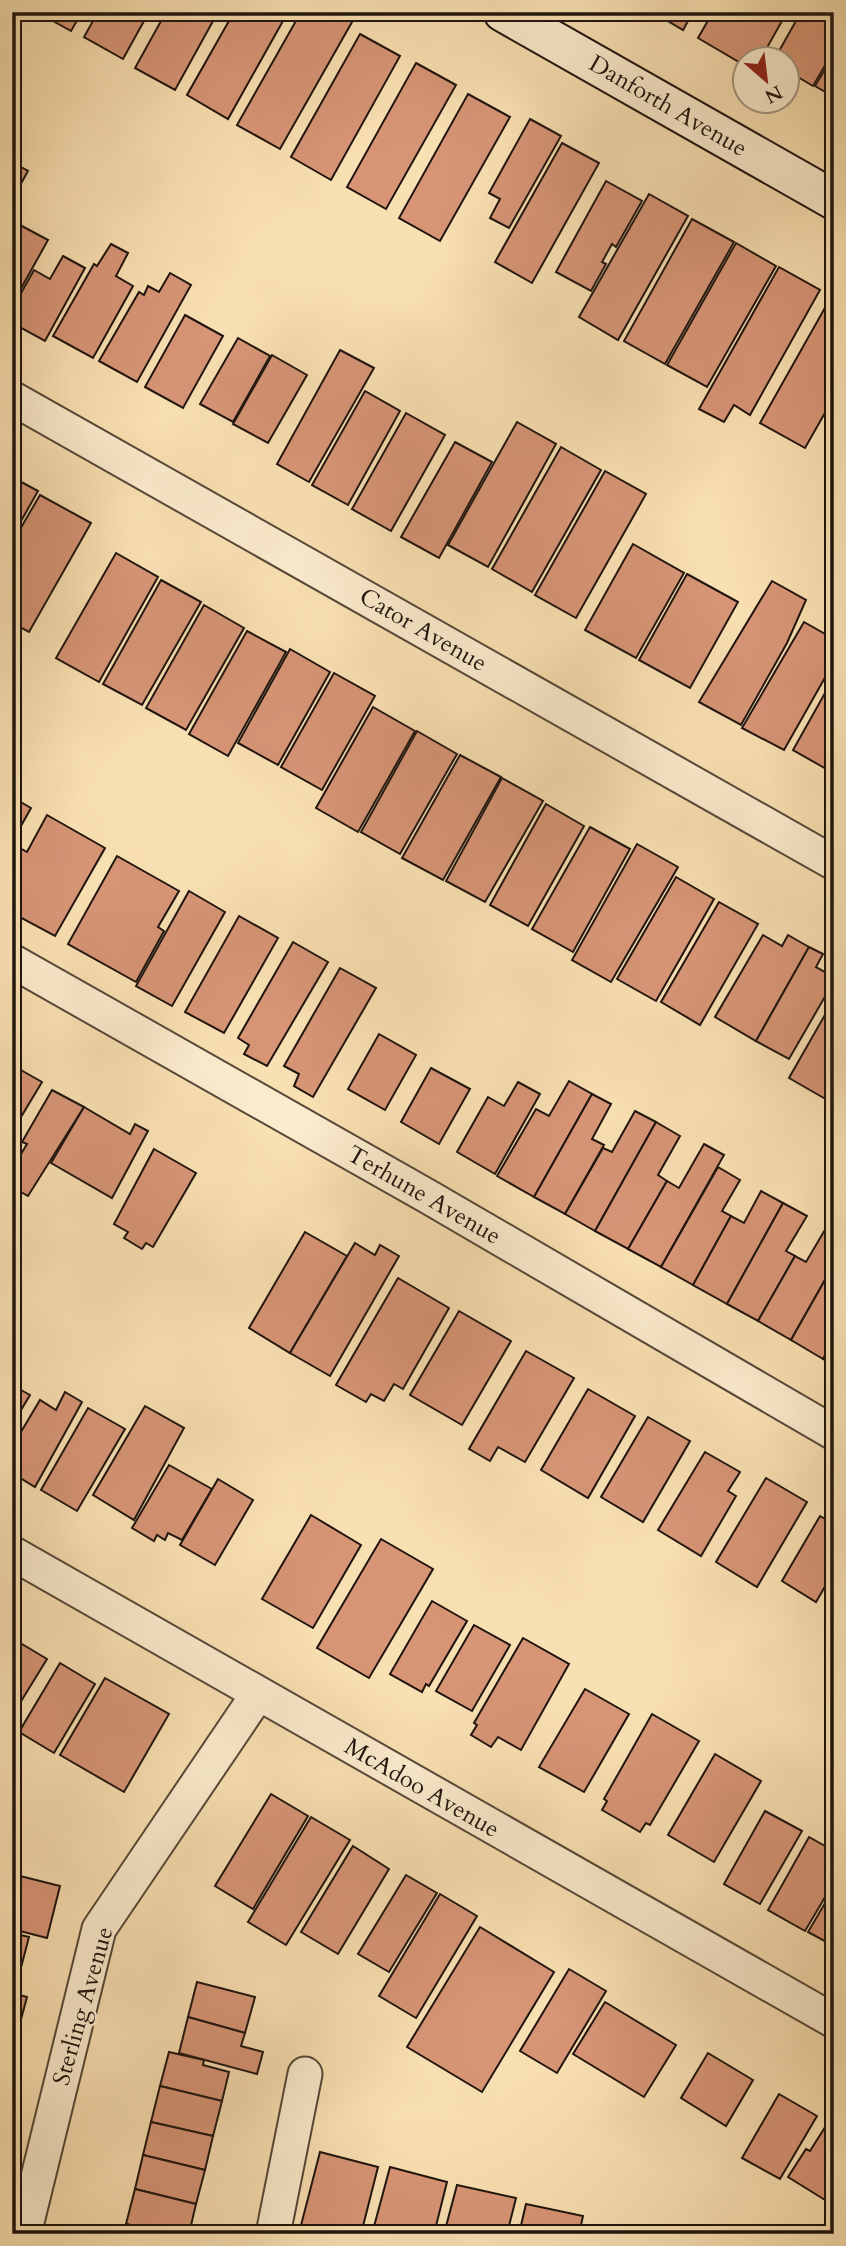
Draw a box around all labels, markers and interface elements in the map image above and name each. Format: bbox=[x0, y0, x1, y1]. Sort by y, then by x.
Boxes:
north arrow bbox=[730, 46, 800, 116]
street label: Danforth Avenue bbox=[583, 47, 753, 165]
text: N bbox=[760, 79, 787, 110]
street label: Cator Avenue bbox=[353, 580, 493, 680]
street label: Terhune Avenue bbox=[341, 1138, 507, 1252]
street label: McAdoo Avenue bbox=[339, 1730, 505, 1846]
street label: Sterling Avenue bbox=[45, 1923, 121, 2089]

